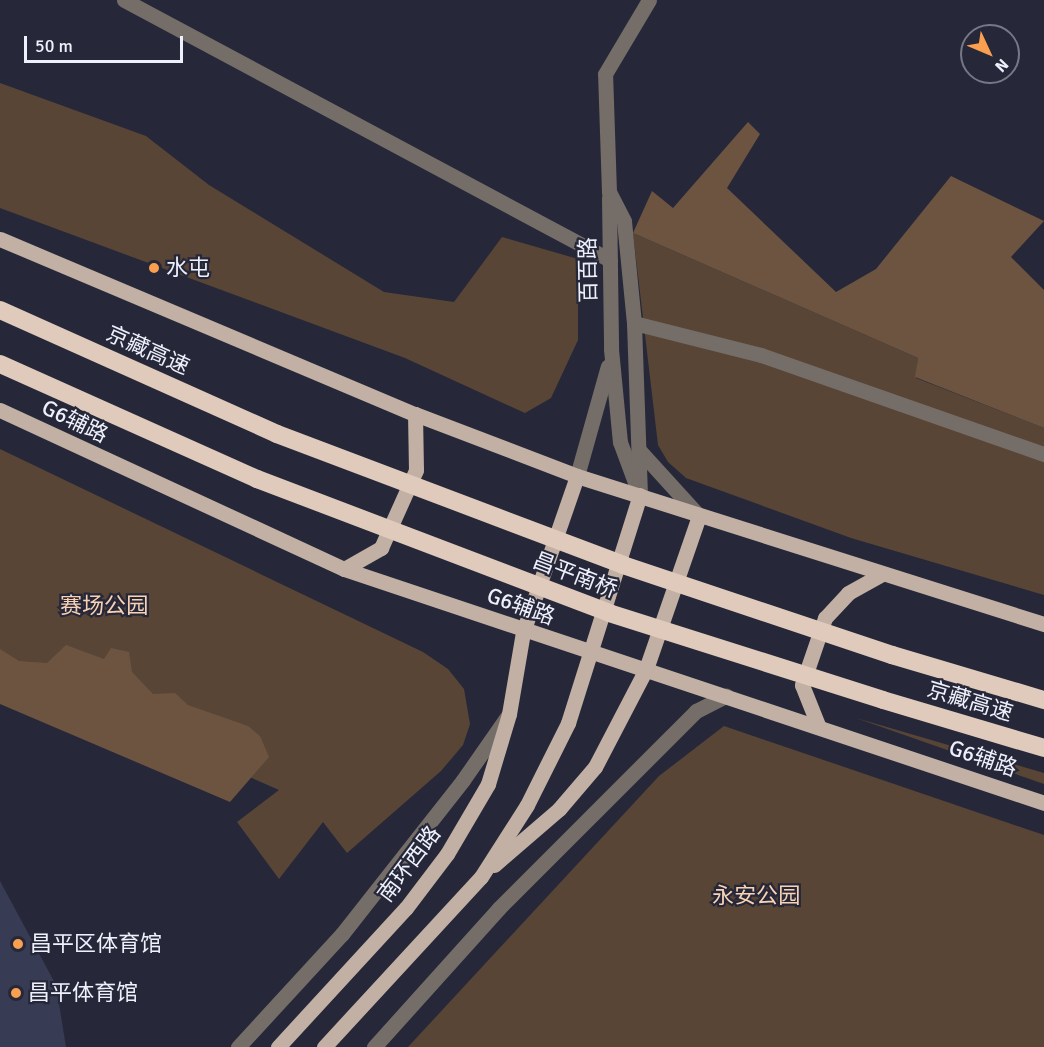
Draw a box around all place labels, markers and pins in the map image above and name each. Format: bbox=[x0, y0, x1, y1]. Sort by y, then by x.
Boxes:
place label: 水屯 bbox=[166, 255, 210, 281]
marker: 水屯 bbox=[147, 261, 161, 275]
place label: 昌平区体育馆 bbox=[30, 931, 162, 957]
marker: 昌平区体育馆 bbox=[11, 937, 25, 951]
place label: 昌平体育馆 bbox=[28, 980, 138, 1006]
marker: 昌平体育馆 bbox=[9, 986, 23, 1000]

